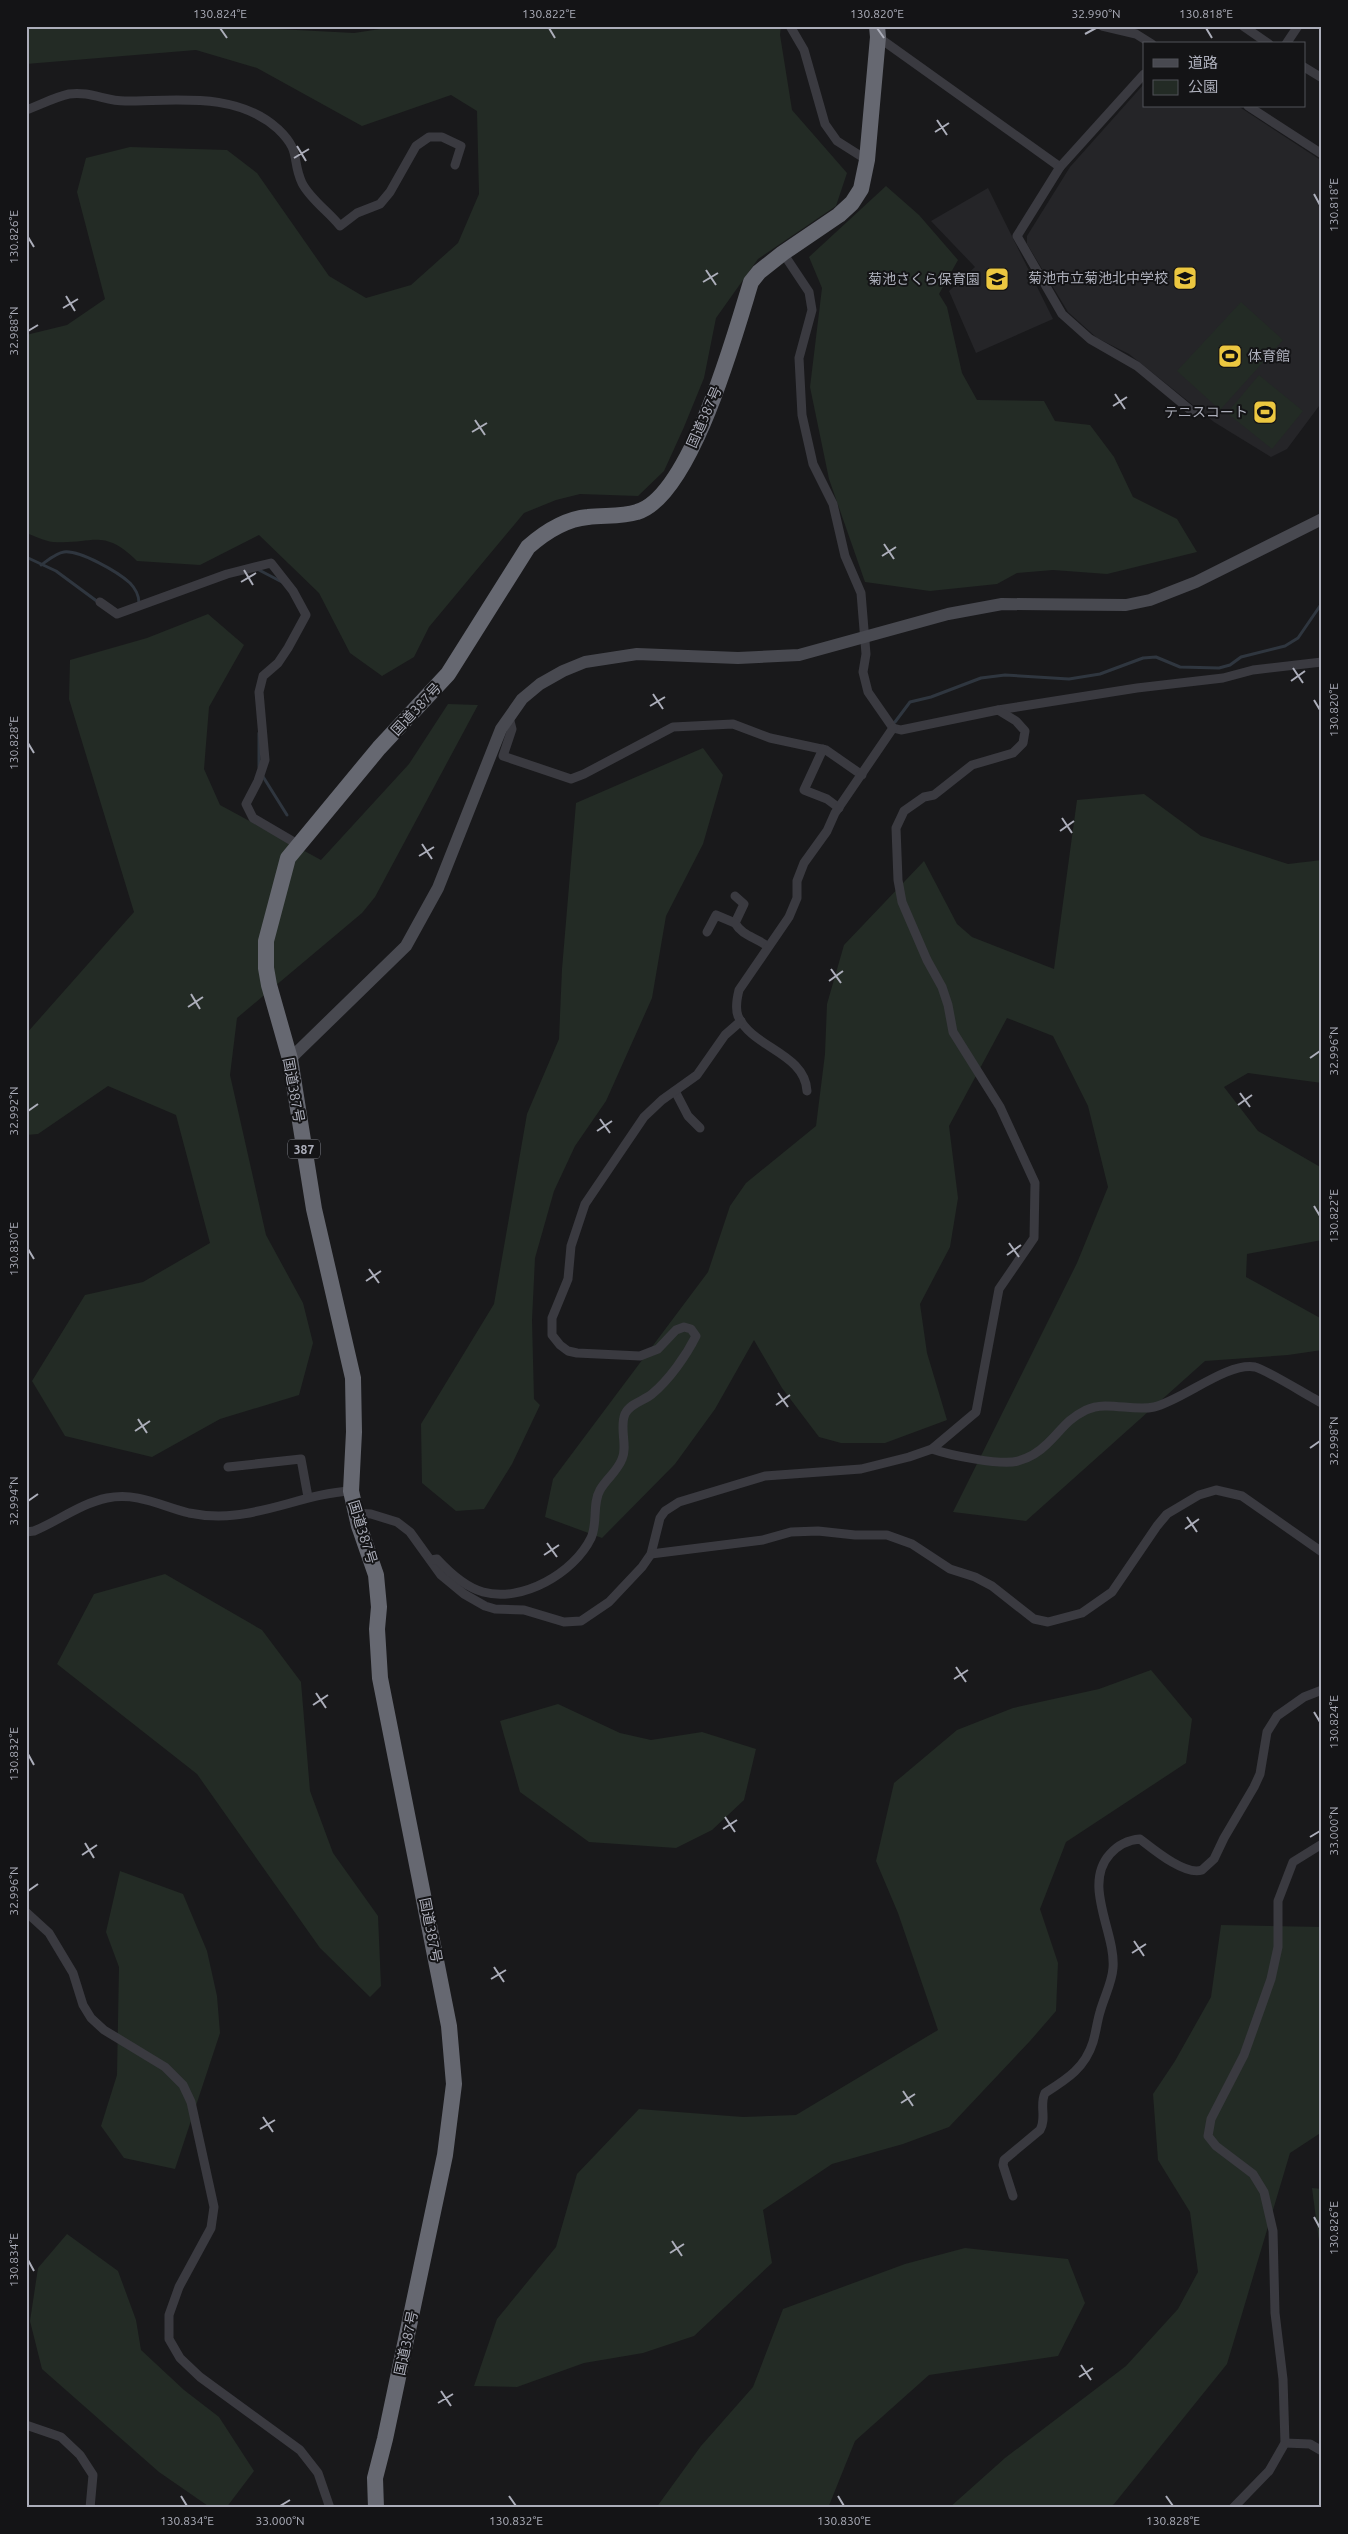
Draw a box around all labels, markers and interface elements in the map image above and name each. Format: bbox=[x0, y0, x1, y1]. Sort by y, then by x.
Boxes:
text: 130.824°E bbox=[193, 7, 247, 20]
text: 130.822°E bbox=[522, 7, 576, 20]
text: 130.820°E bbox=[850, 7, 904, 20]
text: 32.990°N bbox=[1071, 7, 1121, 20]
text: 130.818°E bbox=[1179, 7, 1233, 20]
legend bbox=[1143, 42, 1306, 108]
text: 道路 bbox=[1188, 54, 1218, 71]
text: 公園 bbox=[1188, 78, 1218, 95]
text: 130.818°E bbox=[1327, 178, 1340, 232]
text: 130.826°E bbox=[7, 210, 20, 264]
school or university icon: 菊池市立菊池北中学校 bbox=[1172, 265, 1198, 291]
school or university icon: 菊池さくら保育園 bbox=[984, 266, 1010, 292]
place label: 菊池市立菊池北中学校 bbox=[1028, 270, 1168, 286]
place label: 菊池さくら保育園 bbox=[868, 271, 980, 287]
text: 32.988°N bbox=[7, 306, 20, 356]
sports icon: 体育館 bbox=[1217, 343, 1243, 369]
place label: 体育館 bbox=[1248, 348, 1290, 364]
street label: 国道387号 bbox=[683, 384, 725, 450]
sports icon: テニスコート bbox=[1252, 399, 1278, 425]
place label: テニスコート bbox=[1164, 404, 1248, 420]
street label: 国道387号 bbox=[388, 680, 444, 738]
text: 130.820°E bbox=[1327, 683, 1340, 737]
text: 130.828°E bbox=[7, 716, 20, 770]
text: 32.996°N bbox=[1327, 1026, 1340, 1076]
street label: 国道387号 bbox=[280, 1056, 308, 1124]
text: 32.992°N bbox=[7, 1086, 20, 1136]
road number: 387 bbox=[288, 1140, 320, 1158]
text: 130.822°E bbox=[1327, 1189, 1340, 1243]
text: 130.830°E bbox=[7, 1222, 20, 1276]
text: 32.998°N bbox=[1327, 1416, 1340, 1466]
text: 32.994°N bbox=[7, 1476, 20, 1526]
street label: 国道387号 bbox=[346, 1498, 380, 1566]
text: 130.824°E bbox=[1327, 1695, 1340, 1749]
text: 130.832°E bbox=[7, 1727, 20, 1781]
text: 33.000°N bbox=[1327, 1806, 1340, 1856]
text: 32.996°N bbox=[7, 1866, 20, 1916]
street label: 国道387号 bbox=[417, 1896, 445, 1964]
text: 130.826°E bbox=[1327, 2201, 1340, 2255]
text: 130.834°E bbox=[7, 2233, 20, 2287]
street label: 国道387号 bbox=[391, 2309, 421, 2377]
text: 130.834°E bbox=[160, 2514, 214, 2527]
text: 33.000°N bbox=[255, 2514, 305, 2527]
text: 130.832°E bbox=[489, 2514, 543, 2527]
text: 130.830°E bbox=[817, 2514, 871, 2527]
text: 130.828°E bbox=[1146, 2514, 1200, 2527]

